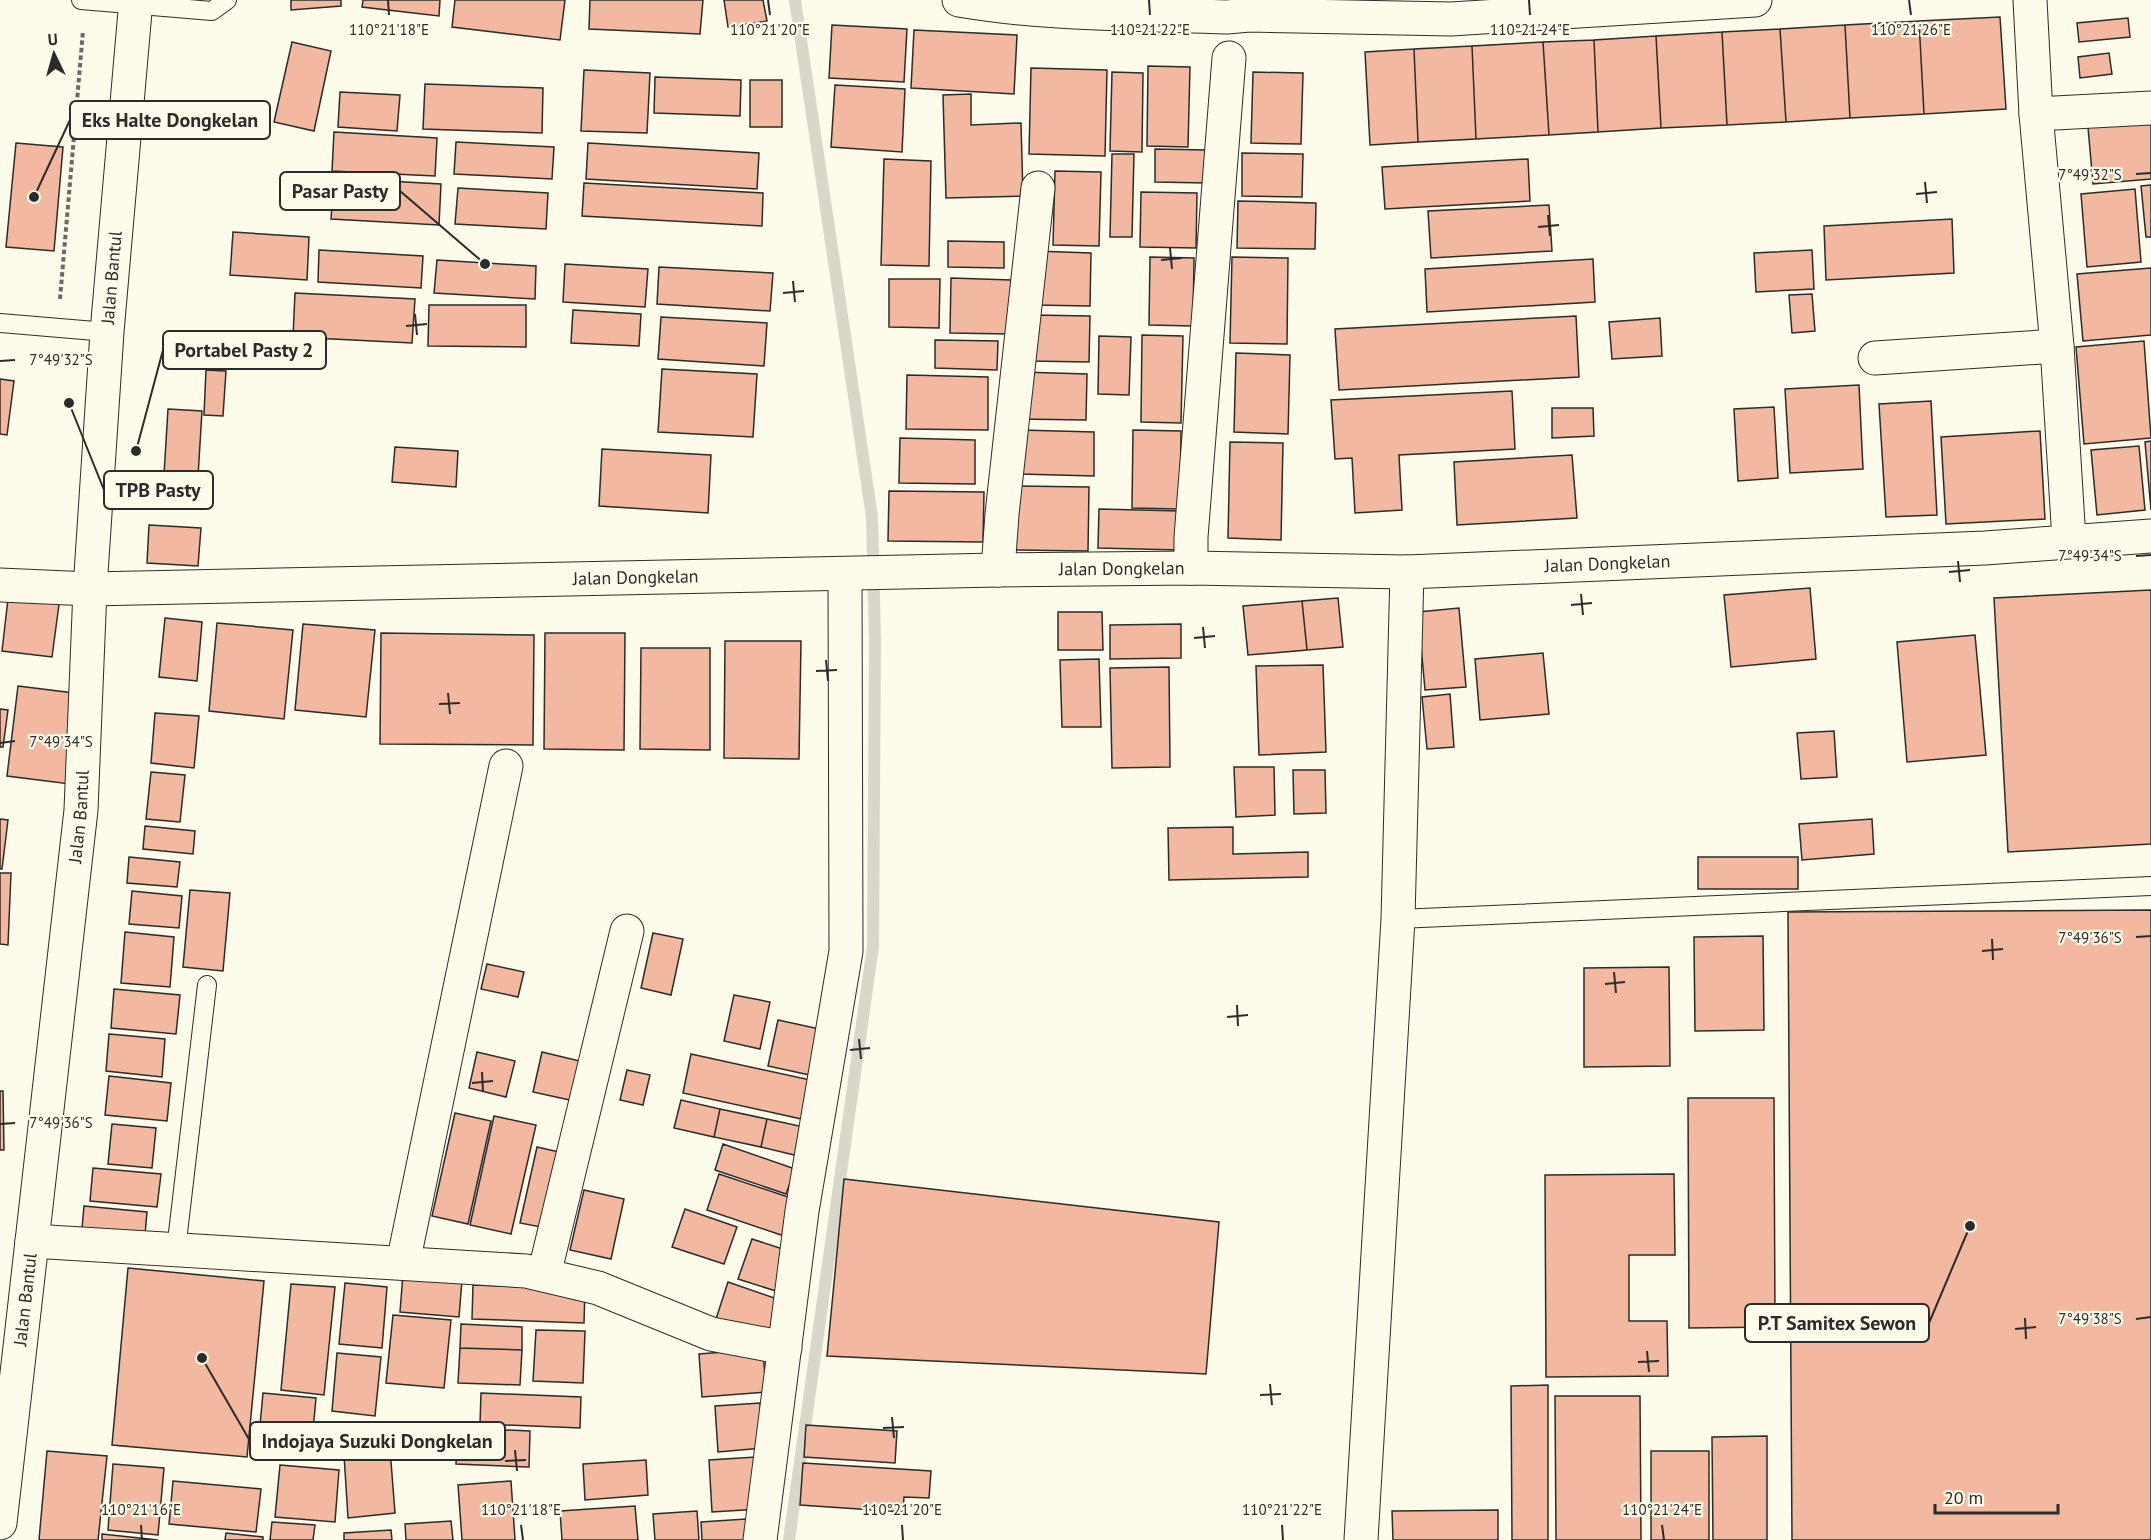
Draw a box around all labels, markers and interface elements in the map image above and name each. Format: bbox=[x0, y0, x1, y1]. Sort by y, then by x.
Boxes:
text: 110°21'18"E bbox=[349, 20, 429, 39]
text: 110°21'20"E bbox=[730, 20, 810, 39]
text: 110°21'22"E bbox=[1110, 20, 1190, 39]
text: 110°21'24"E bbox=[1490, 20, 1570, 39]
text: 110°21'26"E bbox=[1871, 20, 1951, 39]
north arrow bbox=[24, 24, 84, 84]
text: U bbox=[47, 29, 59, 49]
callout: Eks Halte Dongkelan bbox=[70, 101, 270, 139]
text: Eks Halte Dongkelan bbox=[82, 107, 258, 133]
text: 7°49'32"S bbox=[2058, 165, 2122, 184]
callout: Pasar Pasty bbox=[280, 172, 400, 210]
text: Pasar Pasty bbox=[292, 178, 389, 204]
street label: Jalan Bantul bbox=[96, 229, 127, 326]
callout: Portabel Pasty 2 bbox=[163, 331, 326, 369]
text: Portabel Pasty 2 bbox=[175, 337, 313, 363]
text: 7°49'32"S bbox=[29, 350, 93, 369]
callout: TPB Pasty bbox=[104, 471, 213, 509]
text: TPB Pasty bbox=[116, 477, 201, 503]
text: 7°49'34"S bbox=[2058, 546, 2122, 565]
street label: Jalan Dongkelan bbox=[1543, 549, 1671, 577]
street label: Jalan Dongkelan bbox=[1058, 556, 1185, 580]
street label: Jalan Dongkelan bbox=[572, 564, 699, 590]
text: 7°49'34"S bbox=[29, 732, 93, 751]
street label: Jalan Bantul bbox=[63, 769, 94, 865]
text: 7°49'36"S bbox=[2058, 928, 2122, 947]
text: 7°49'36"S bbox=[29, 1113, 93, 1132]
street label: Jalan Bantul bbox=[8, 1251, 42, 1348]
callout: P.T Samitex Sewon bbox=[1745, 1304, 1929, 1342]
text: 7°49'38"S bbox=[2058, 1309, 2122, 1328]
text: P.T Samitex Sewon bbox=[1758, 1310, 1916, 1336]
callout: Indojaya Suzuki Dongkelan bbox=[250, 1422, 505, 1460]
text: Indojaya Suzuki Dongkelan bbox=[261, 1428, 493, 1454]
scale bar bbox=[1935, 1477, 2058, 1515]
text: 20 m bbox=[1944, 1486, 1983, 1509]
text: 110°21'16"E bbox=[101, 1500, 181, 1519]
text: 110°21'18"E bbox=[481, 1500, 561, 1519]
text: 110°21'20"E bbox=[862, 1500, 942, 1519]
text: 110°21'22"E bbox=[1242, 1500, 1322, 1519]
text: 110°21'24"E bbox=[1622, 1500, 1702, 1519]

